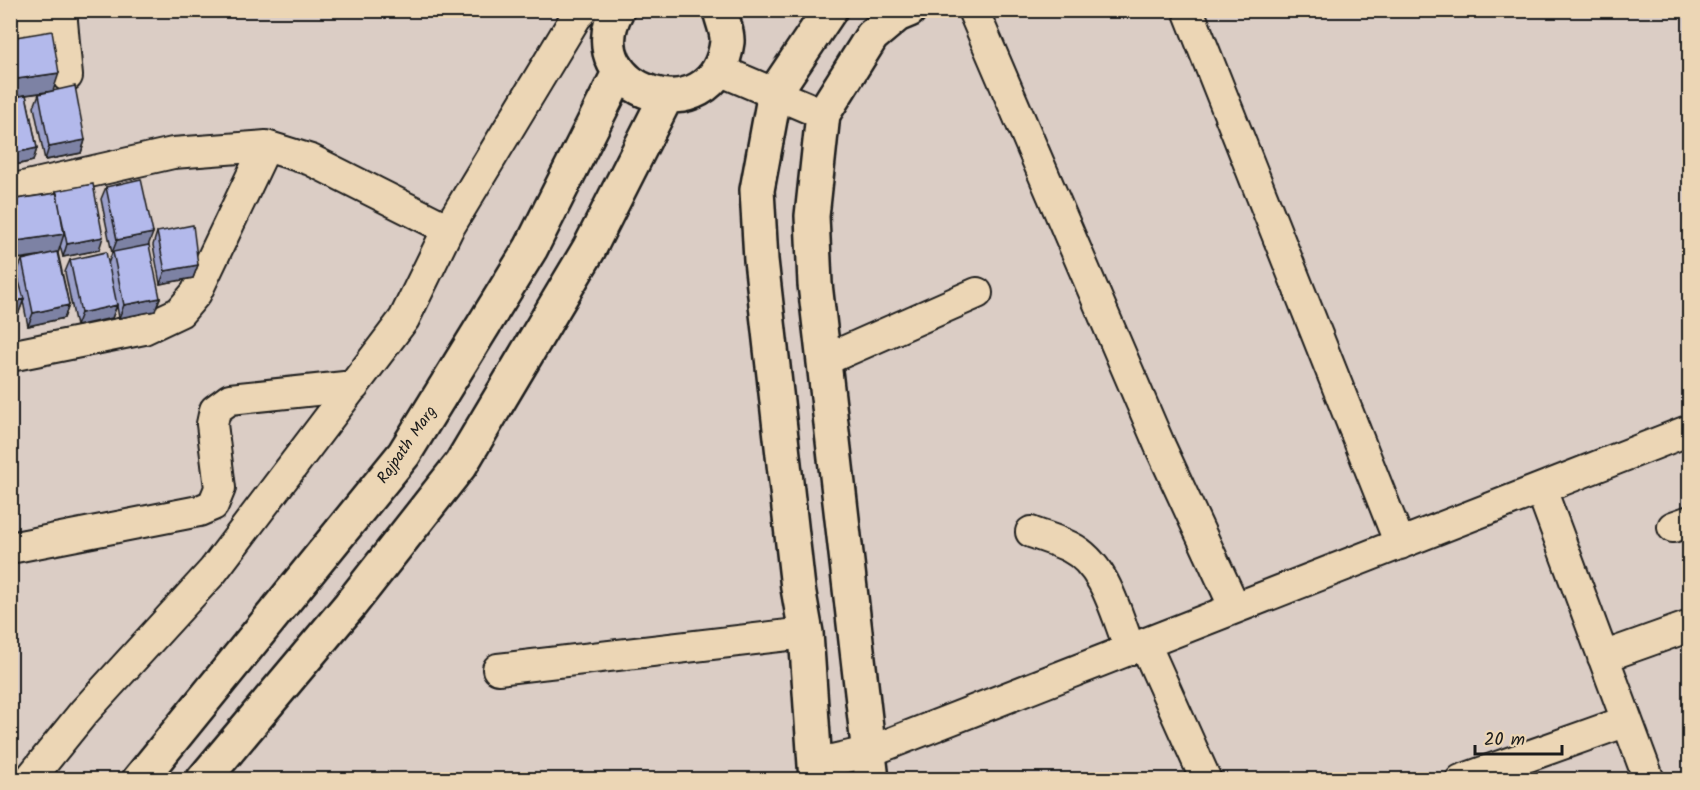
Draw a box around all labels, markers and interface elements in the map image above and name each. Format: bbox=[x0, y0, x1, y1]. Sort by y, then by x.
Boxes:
street label: Rajpath Marg bbox=[371, 401, 443, 489]
scale bar bbox=[1475, 718, 1562, 756]
text: 20 m bbox=[1484, 726, 1525, 755]

